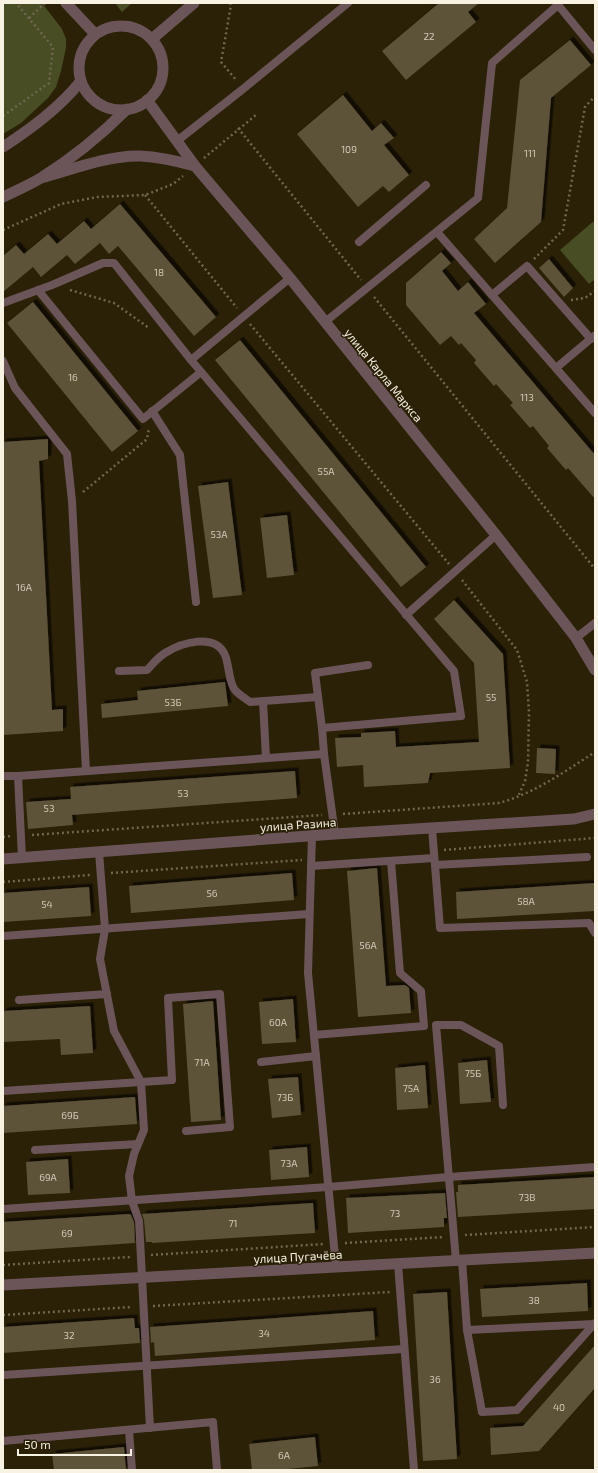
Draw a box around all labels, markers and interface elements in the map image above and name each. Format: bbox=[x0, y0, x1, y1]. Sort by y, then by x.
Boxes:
house number: 22 bbox=[423, 30, 435, 42]
house number: 109 bbox=[341, 143, 357, 155]
house number: 111 bbox=[524, 147, 536, 159]
house number: 18 bbox=[154, 266, 164, 278]
street label: улица Карла Маркса bbox=[341, 325, 426, 425]
house number: 16 bbox=[68, 371, 78, 383]
house number: 113 bbox=[520, 391, 534, 403]
house number: 55А bbox=[318, 465, 335, 477]
house number: 53А bbox=[210, 528, 228, 540]
house number: 16А bbox=[16, 581, 33, 593]
house number: 55 bbox=[486, 691, 496, 703]
house number: 53Б bbox=[165, 696, 181, 708]
house number: 53 bbox=[178, 787, 188, 799]
house number: 53 bbox=[44, 802, 54, 814]
street label: улица Разина bbox=[259, 814, 337, 835]
house number: 56 bbox=[206, 887, 218, 899]
house number: 58А bbox=[517, 895, 536, 907]
house number: 54 bbox=[41, 898, 53, 910]
house number: 56А bbox=[359, 939, 377, 951]
house number: 60А bbox=[269, 1016, 288, 1028]
house number: 71А bbox=[194, 1056, 210, 1068]
house number: 75Б bbox=[465, 1067, 481, 1079]
house number: 75А bbox=[403, 1082, 420, 1094]
house number: 73Б bbox=[277, 1091, 293, 1103]
house number: 69Б bbox=[61, 1109, 79, 1121]
house number: 73А bbox=[281, 1157, 298, 1169]
house number: 69А bbox=[39, 1171, 58, 1183]
house number: 73В bbox=[519, 1191, 535, 1203]
house number: 73 bbox=[390, 1207, 400, 1219]
house number: 71 bbox=[228, 1217, 238, 1229]
house number: 69 bbox=[61, 1227, 73, 1239]
street label: улица Пугачёва bbox=[253, 1247, 343, 1266]
house number: 38 bbox=[528, 1294, 540, 1306]
house number: 34 bbox=[258, 1327, 270, 1339]
house number: 32 bbox=[63, 1329, 75, 1341]
house number: 36 bbox=[429, 1373, 441, 1385]
house number: 40 bbox=[553, 1401, 565, 1413]
scale bar bbox=[18, 1431, 131, 1457]
text: 50 m bbox=[24, 1437, 51, 1451]
house number: 6А bbox=[278, 1449, 291, 1461]

